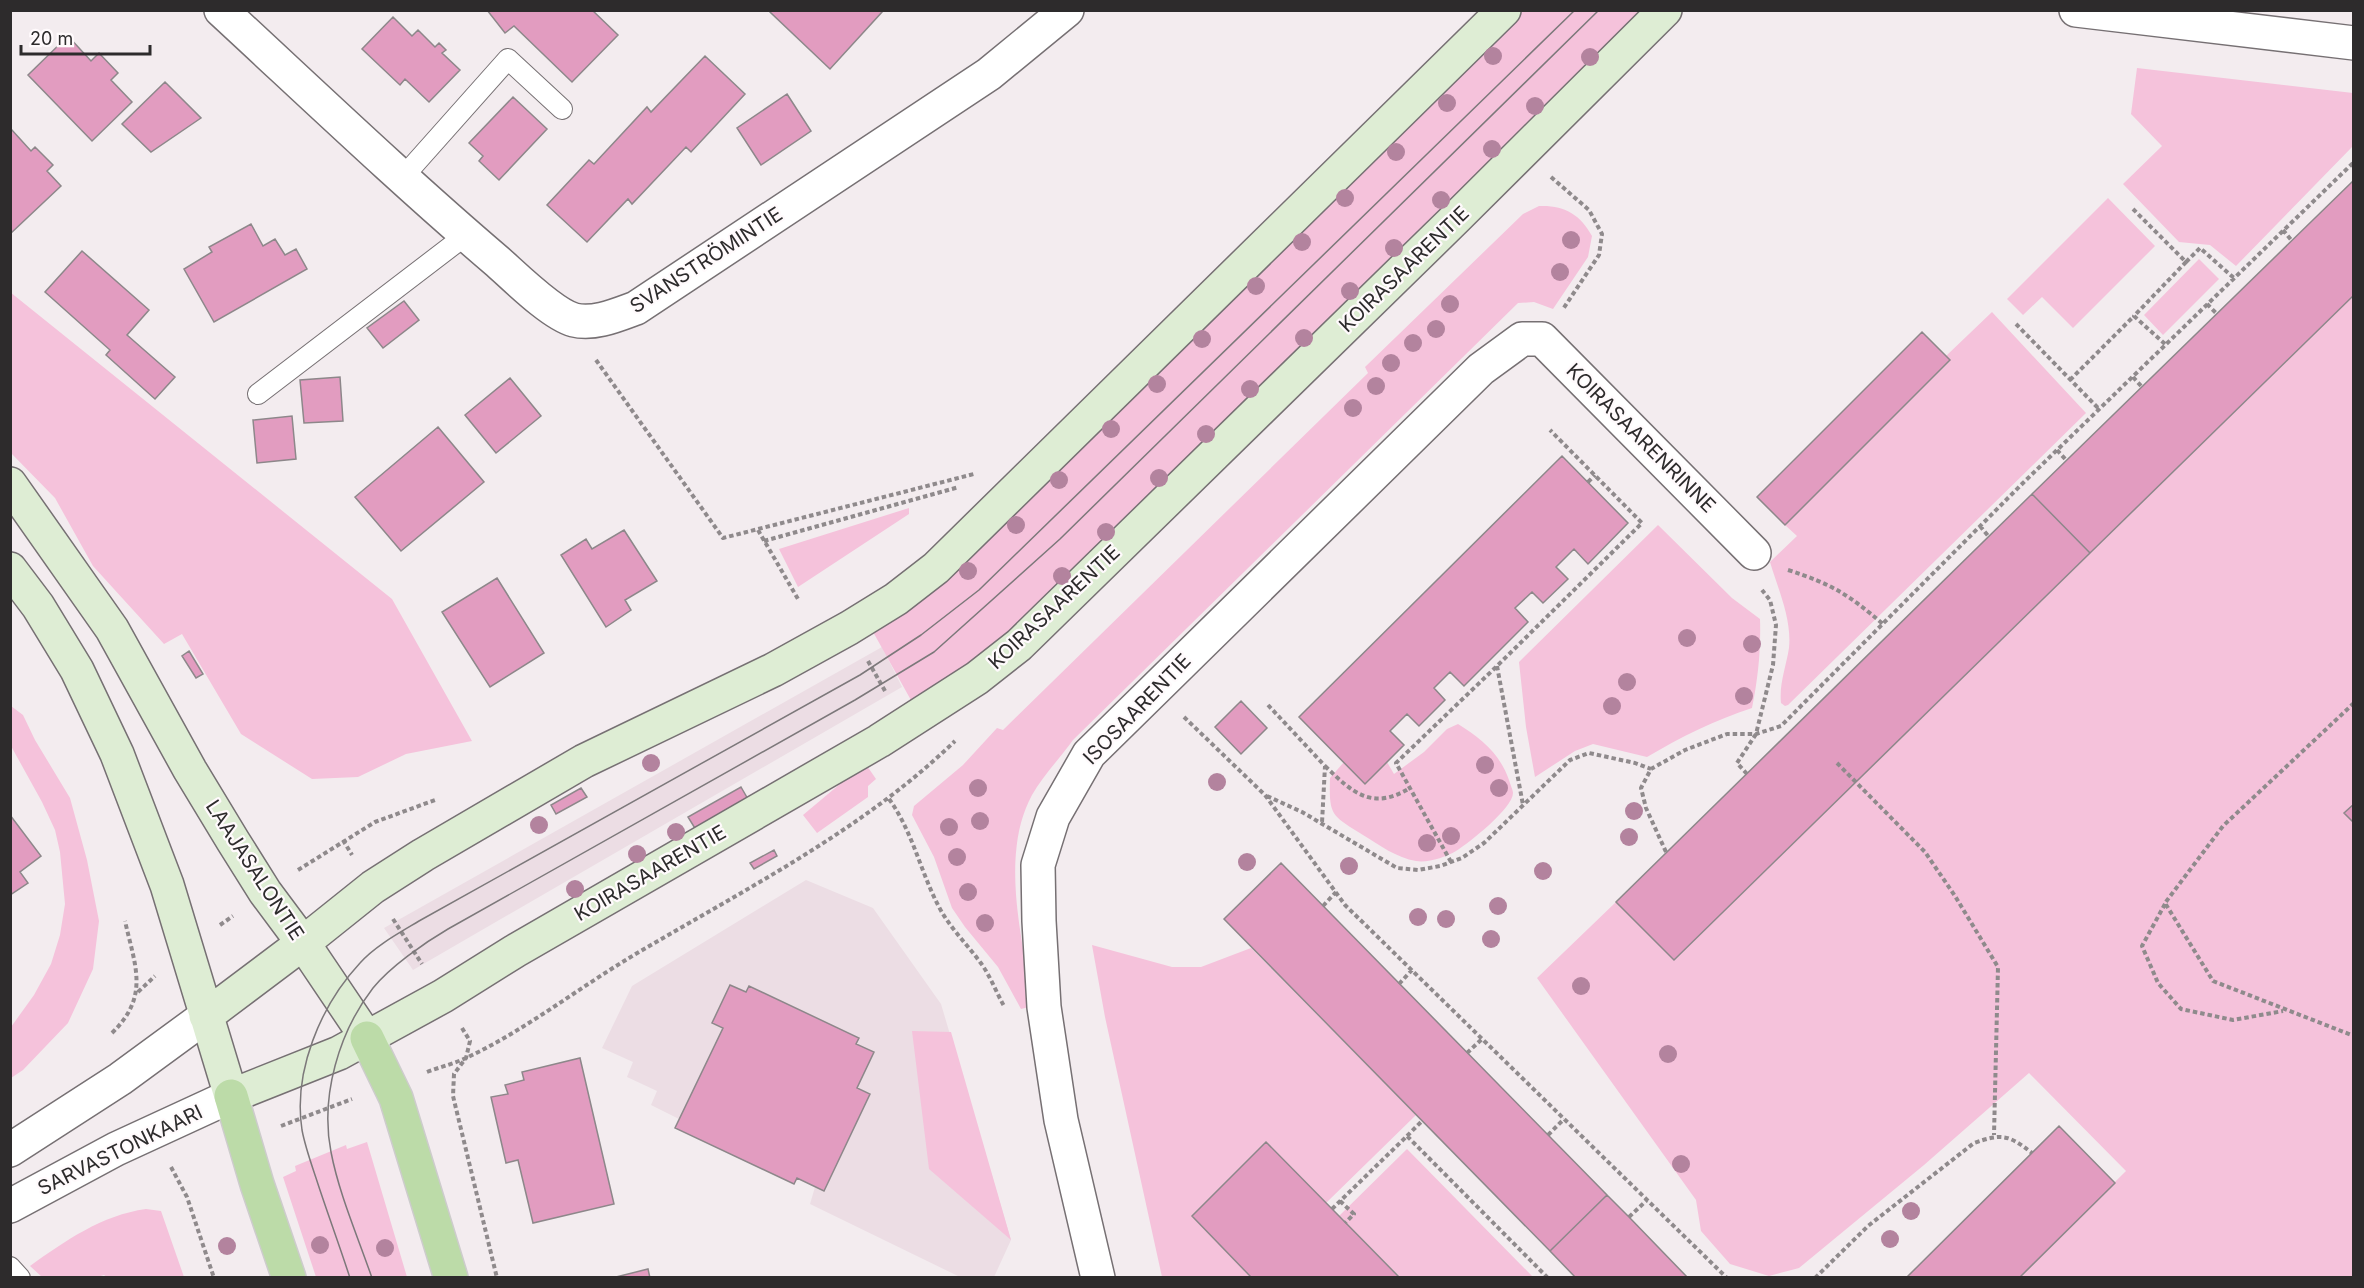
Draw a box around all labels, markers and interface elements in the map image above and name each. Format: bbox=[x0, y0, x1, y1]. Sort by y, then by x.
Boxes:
scale bar bbox=[21, 18, 150, 56]
text: 20 m bbox=[30, 28, 73, 49]
street label: KOIRASAARENTIE bbox=[1334, 201, 1474, 337]
street label: SVANSTRÖMINTIE bbox=[625, 202, 787, 318]
street label: KOIRASAARENRINNE bbox=[1561, 358, 1721, 518]
street label: KOIRASAARENTIE bbox=[983, 540, 1125, 674]
street label: ISOSAARENTIE bbox=[1078, 649, 1196, 769]
street label: LAAJASALONTIE bbox=[201, 796, 309, 944]
street label: KOIRASAARENTIE bbox=[570, 820, 730, 926]
street label: SARVASTONKAARI bbox=[34, 1100, 206, 1200]

